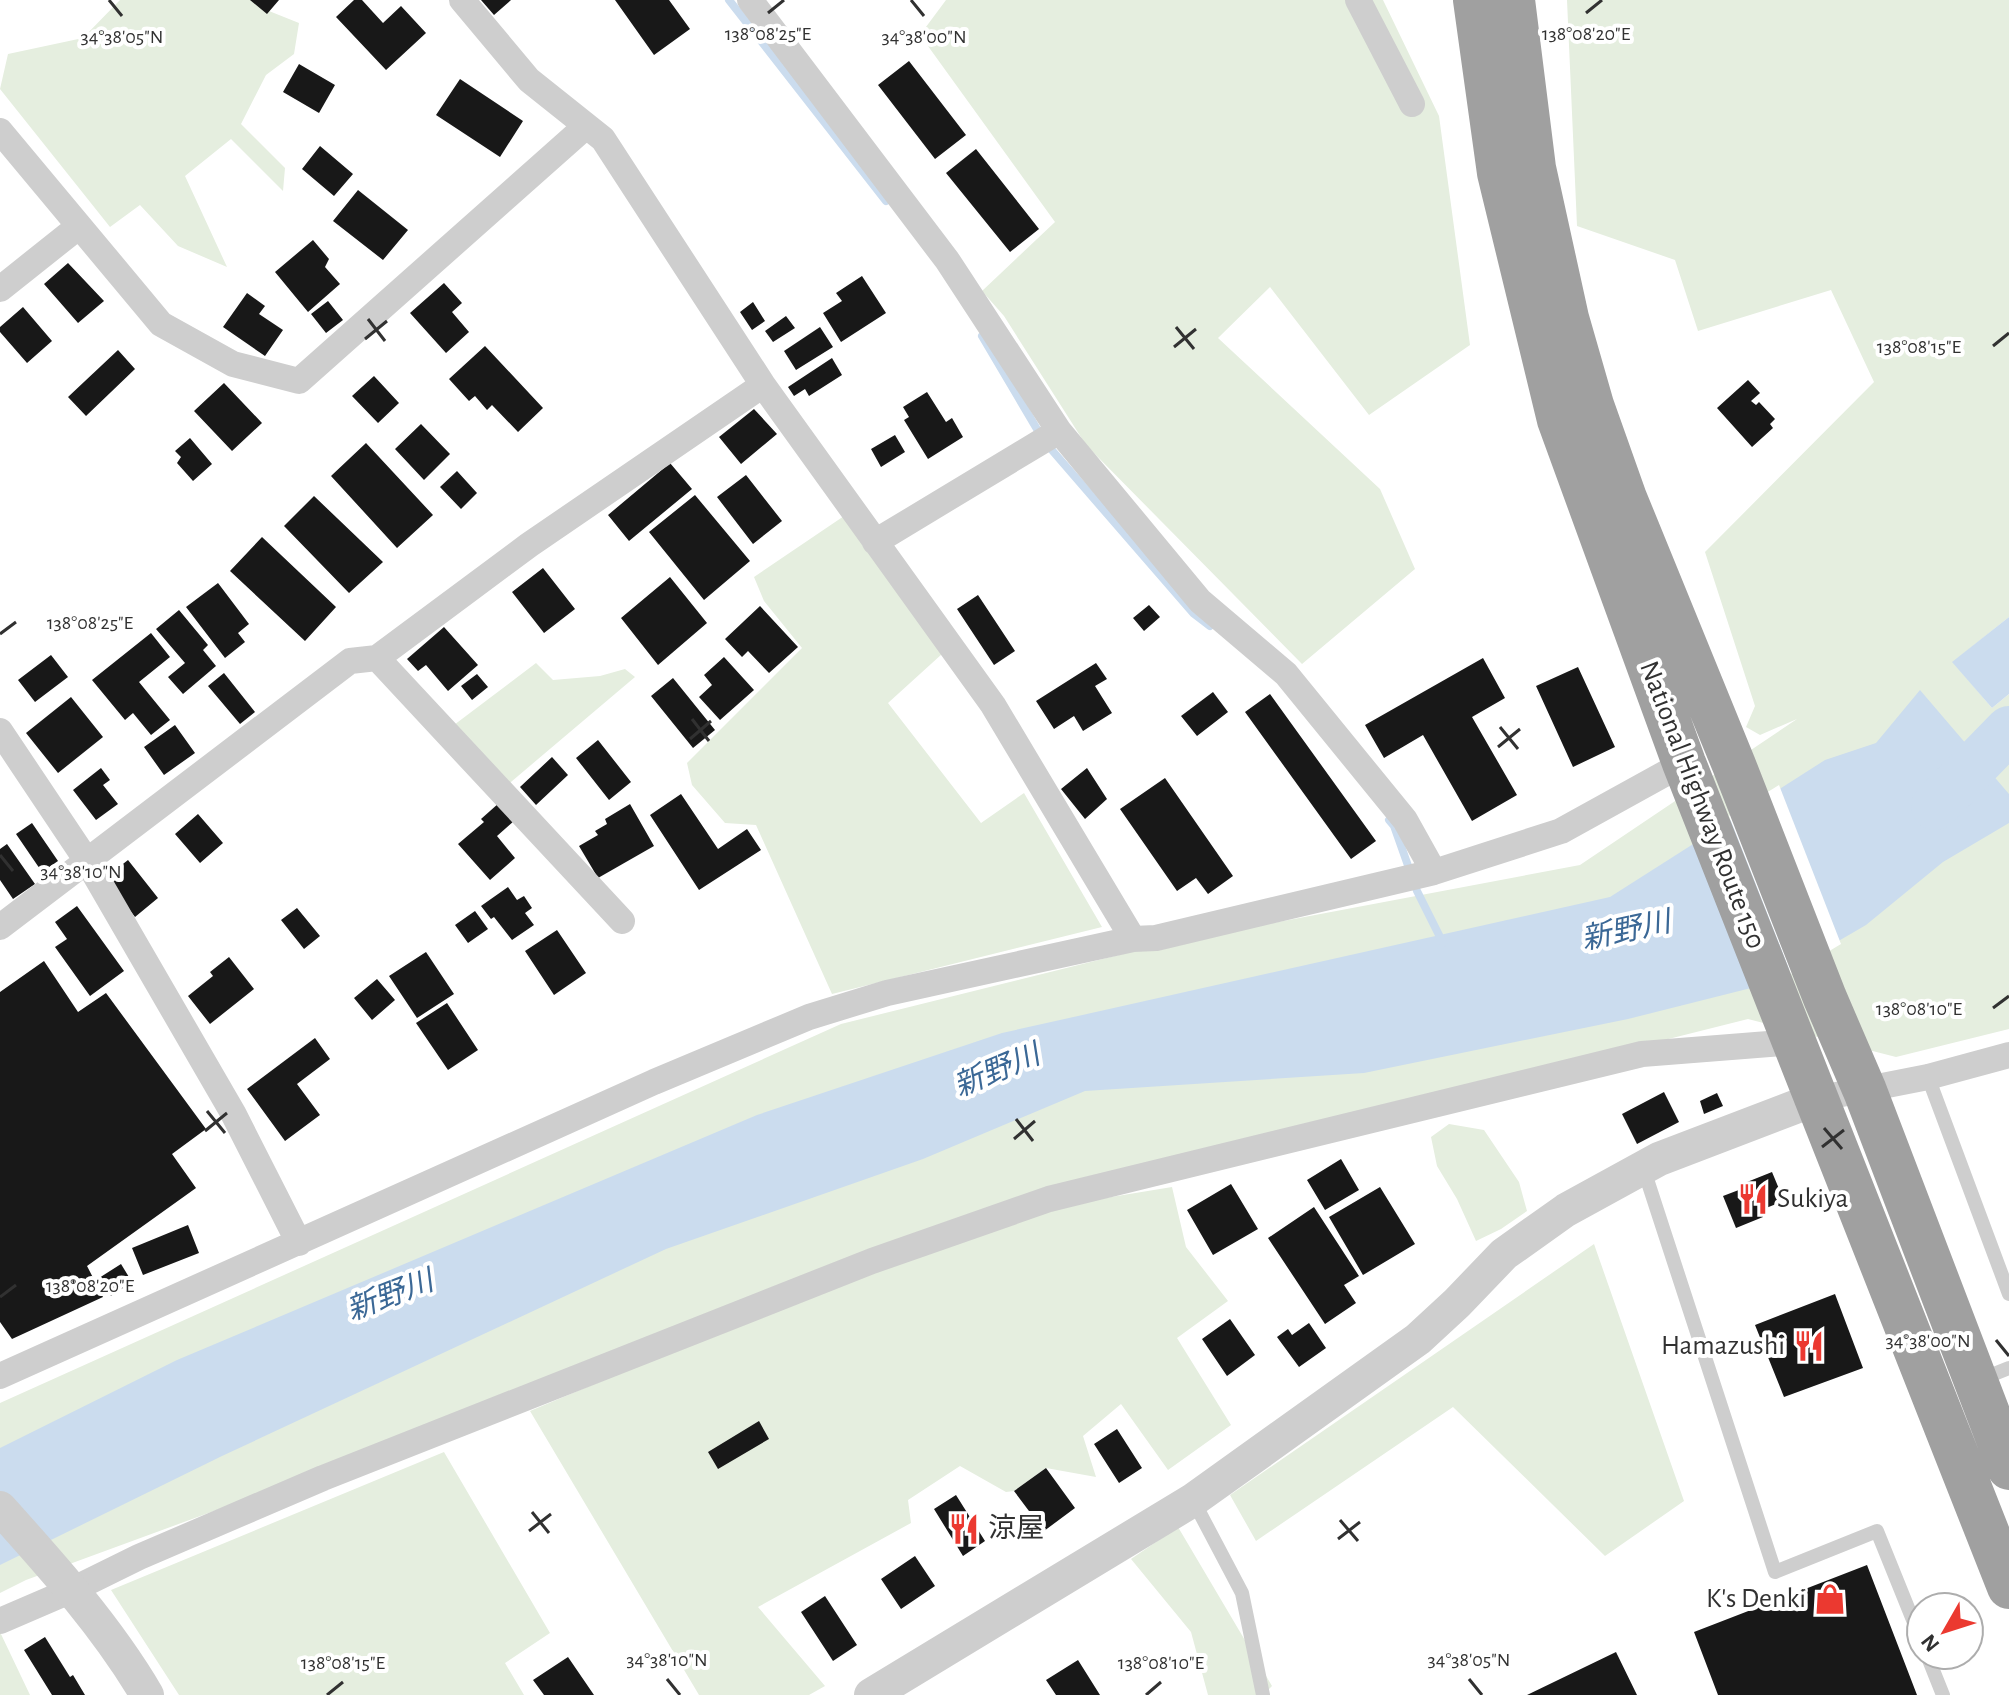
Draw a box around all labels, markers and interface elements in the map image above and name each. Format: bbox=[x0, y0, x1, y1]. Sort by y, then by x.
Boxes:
text: 138°08'25"E bbox=[725, 24, 812, 44]
text: 138°08'20"E bbox=[1542, 24, 1631, 44]
text: 34°38'05"N bbox=[81, 27, 163, 47]
text: 34°38'00"N bbox=[881, 27, 967, 47]
text: 138°08'15"E bbox=[1877, 337, 1962, 357]
text: 138°08'25"E bbox=[47, 613, 134, 633]
street label: National Highway Route 150 bbox=[1634, 657, 1770, 953]
text: 34°38'10"N bbox=[40, 862, 122, 882]
water label: 新野川 bbox=[1578, 904, 1676, 955]
text: 138°08'10"E bbox=[1876, 999, 1963, 1019]
water label: 新野川 bbox=[949, 1037, 1047, 1102]
restaurant icon: Sukiya bbox=[1736, 1182, 1770, 1216]
place label: Sukiya bbox=[1777, 1185, 1849, 1213]
water label: 新野川 bbox=[342, 1263, 440, 1326]
text: 138°08'20"E bbox=[46, 1276, 135, 1296]
restaurant icon: Hamazushi bbox=[1792, 1329, 1826, 1363]
text: 34°38'00"N bbox=[1885, 1331, 1971, 1351]
place label: Hamazushi bbox=[1661, 1332, 1785, 1360]
restaurant icon: 涼屋 bbox=[947, 1512, 981, 1546]
place label: 涼屋 bbox=[988, 1513, 1044, 1543]
shop icon: K's Denki bbox=[1813, 1582, 1847, 1616]
place label: K's Denki bbox=[1706, 1585, 1806, 1613]
north arrow bbox=[1905, 1591, 1985, 1671]
text: N bbox=[1917, 1630, 1944, 1656]
text: 34°38'10"N bbox=[626, 1650, 708, 1670]
text: 34°38'05"N bbox=[1428, 1650, 1510, 1670]
text: 138°08'15"E bbox=[301, 1653, 386, 1673]
text: 138°08'10"E bbox=[1118, 1653, 1205, 1673]

